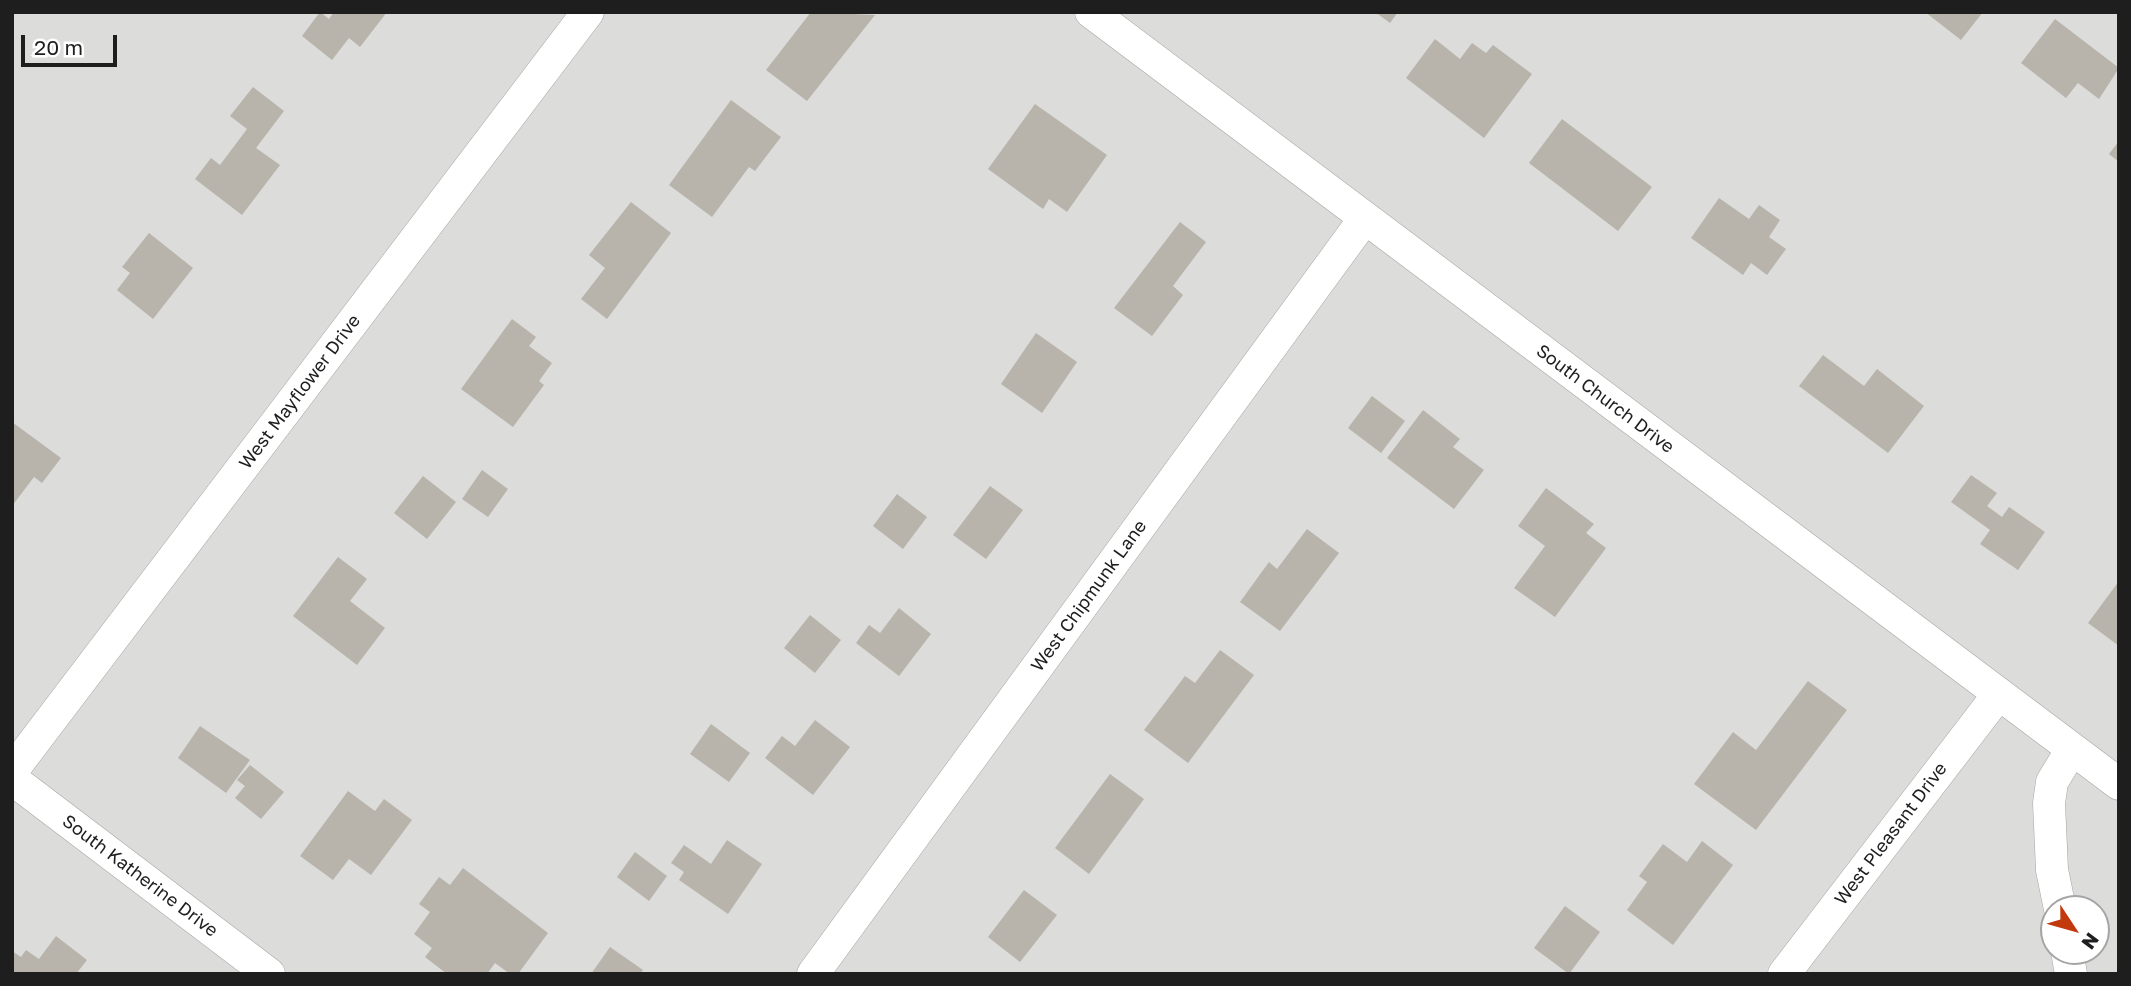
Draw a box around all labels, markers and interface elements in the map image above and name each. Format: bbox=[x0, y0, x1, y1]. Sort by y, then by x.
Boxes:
scale bar bbox=[24, 21, 121, 65]
text: 20 m bbox=[34, 34, 83, 60]
street label: West Mayflower Drive bbox=[235, 311, 365, 473]
street label: South Church Drive bbox=[1532, 340, 1678, 458]
street label: West Chipmunk Lane bbox=[1027, 516, 1151, 676]
street label: West Pleasant Drive bbox=[1830, 758, 1952, 910]
street label: South Katherine Drive bbox=[58, 810, 222, 942]
north arrow bbox=[2040, 895, 2110, 965]
text: N bbox=[2077, 929, 2104, 954]

